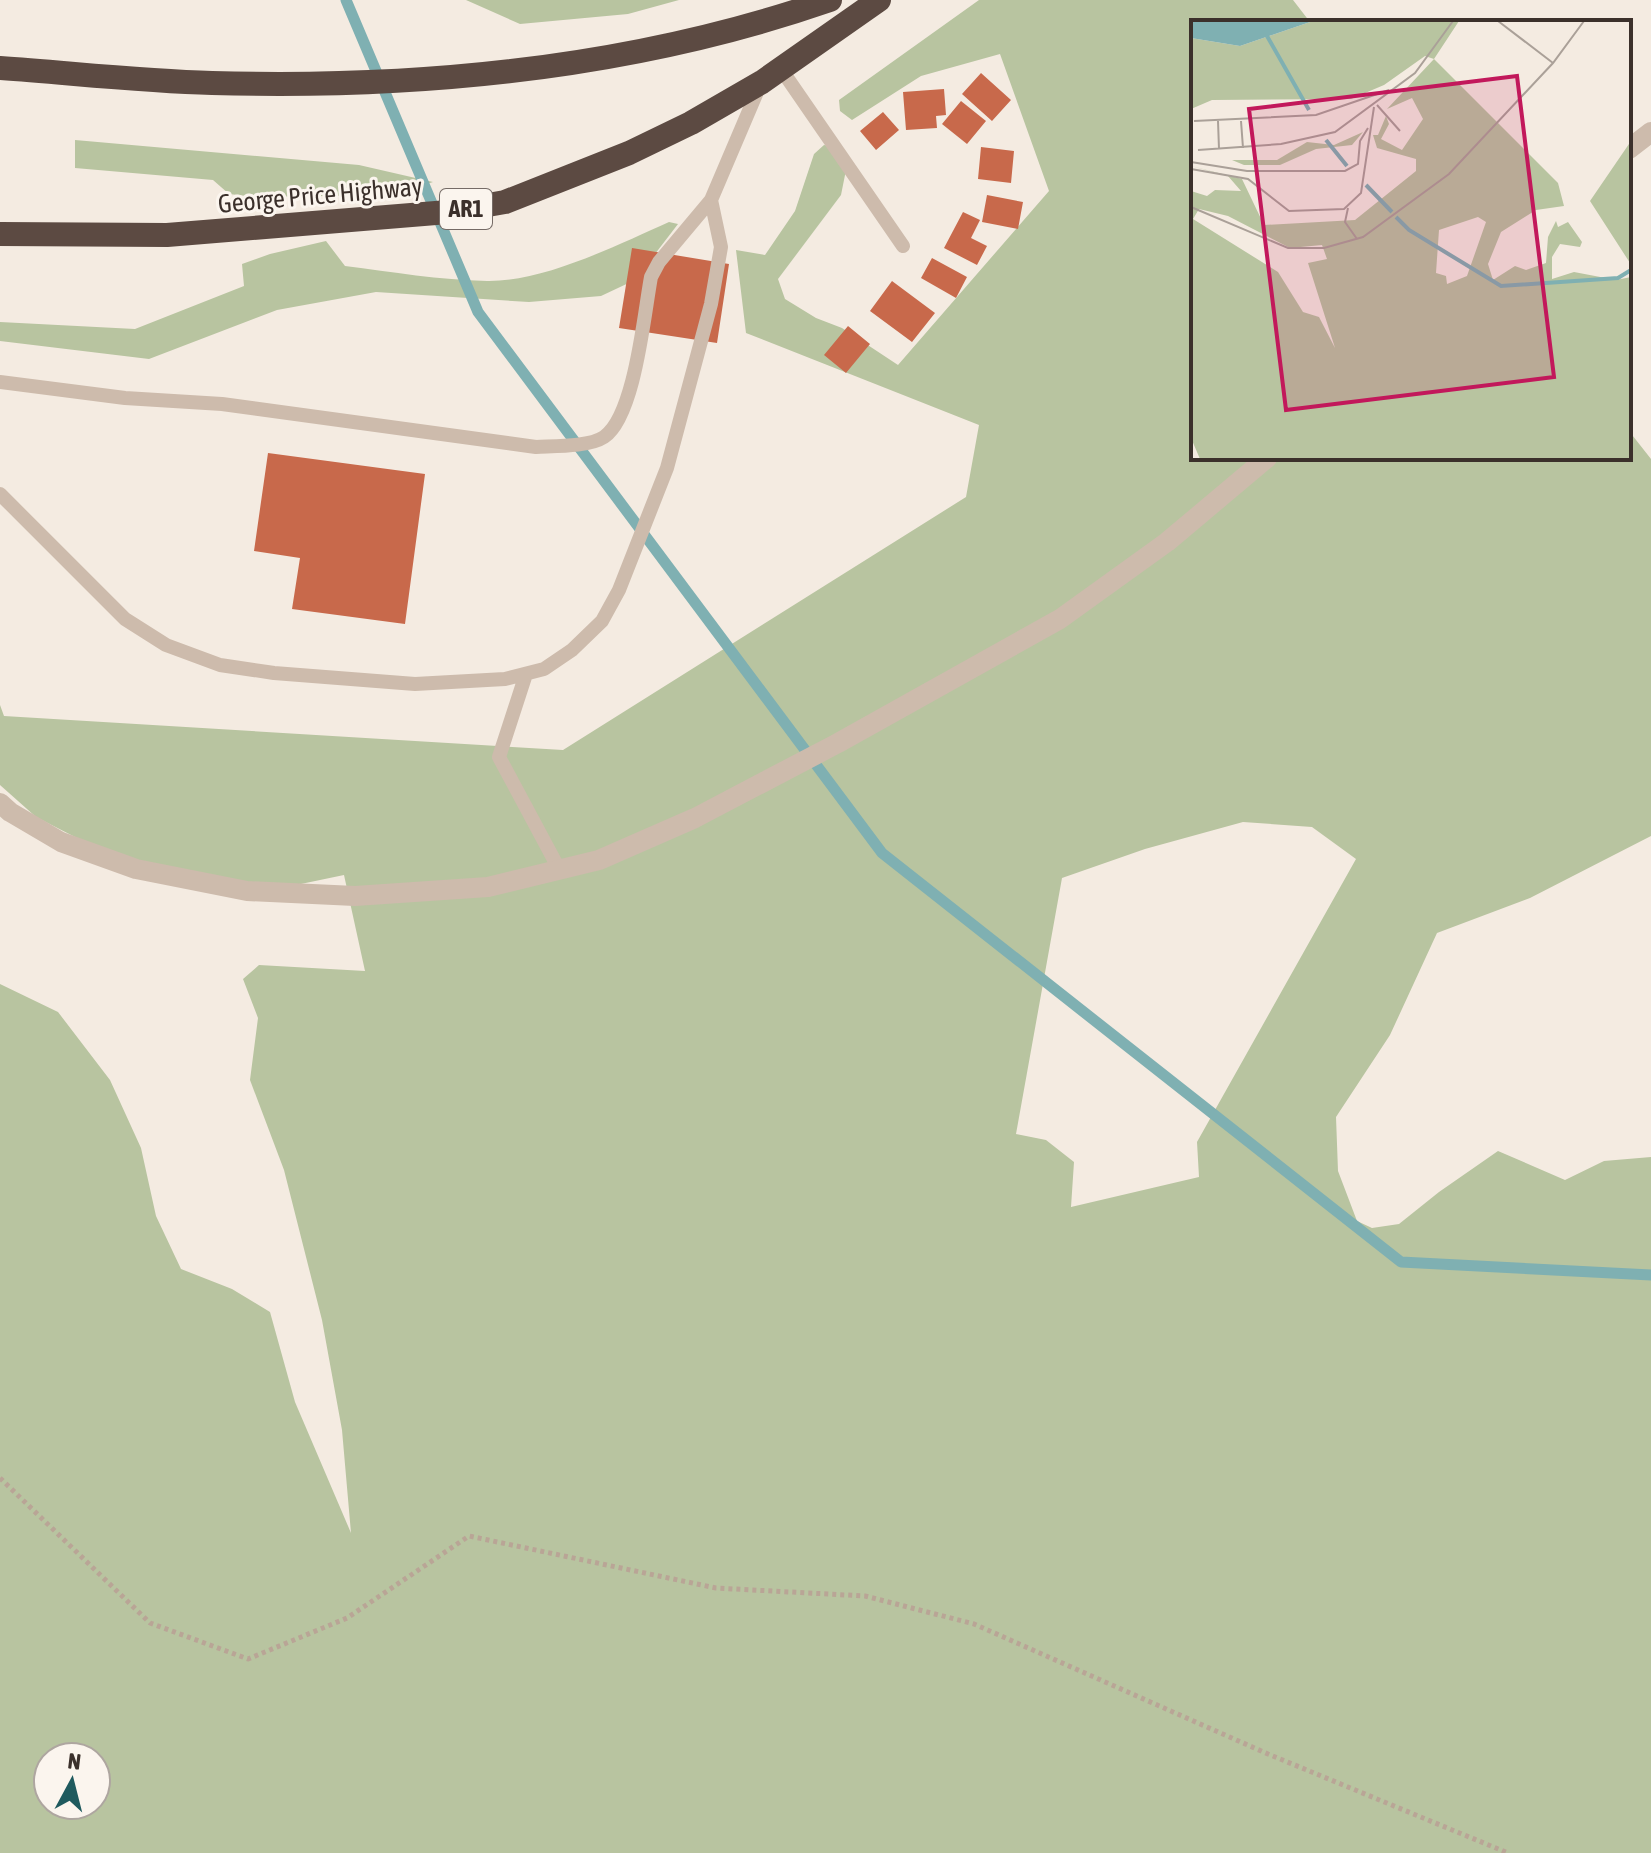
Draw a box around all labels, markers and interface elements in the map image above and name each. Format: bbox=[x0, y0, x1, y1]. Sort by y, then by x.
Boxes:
inset map bbox=[1191, 20, 1631, 460]
street label: George Price Highway bbox=[217, 171, 424, 219]
road number: AR1 bbox=[440, 189, 492, 229]
north arrow bbox=[32, 1741, 112, 1821]
text: N bbox=[66, 1747, 82, 1775]

